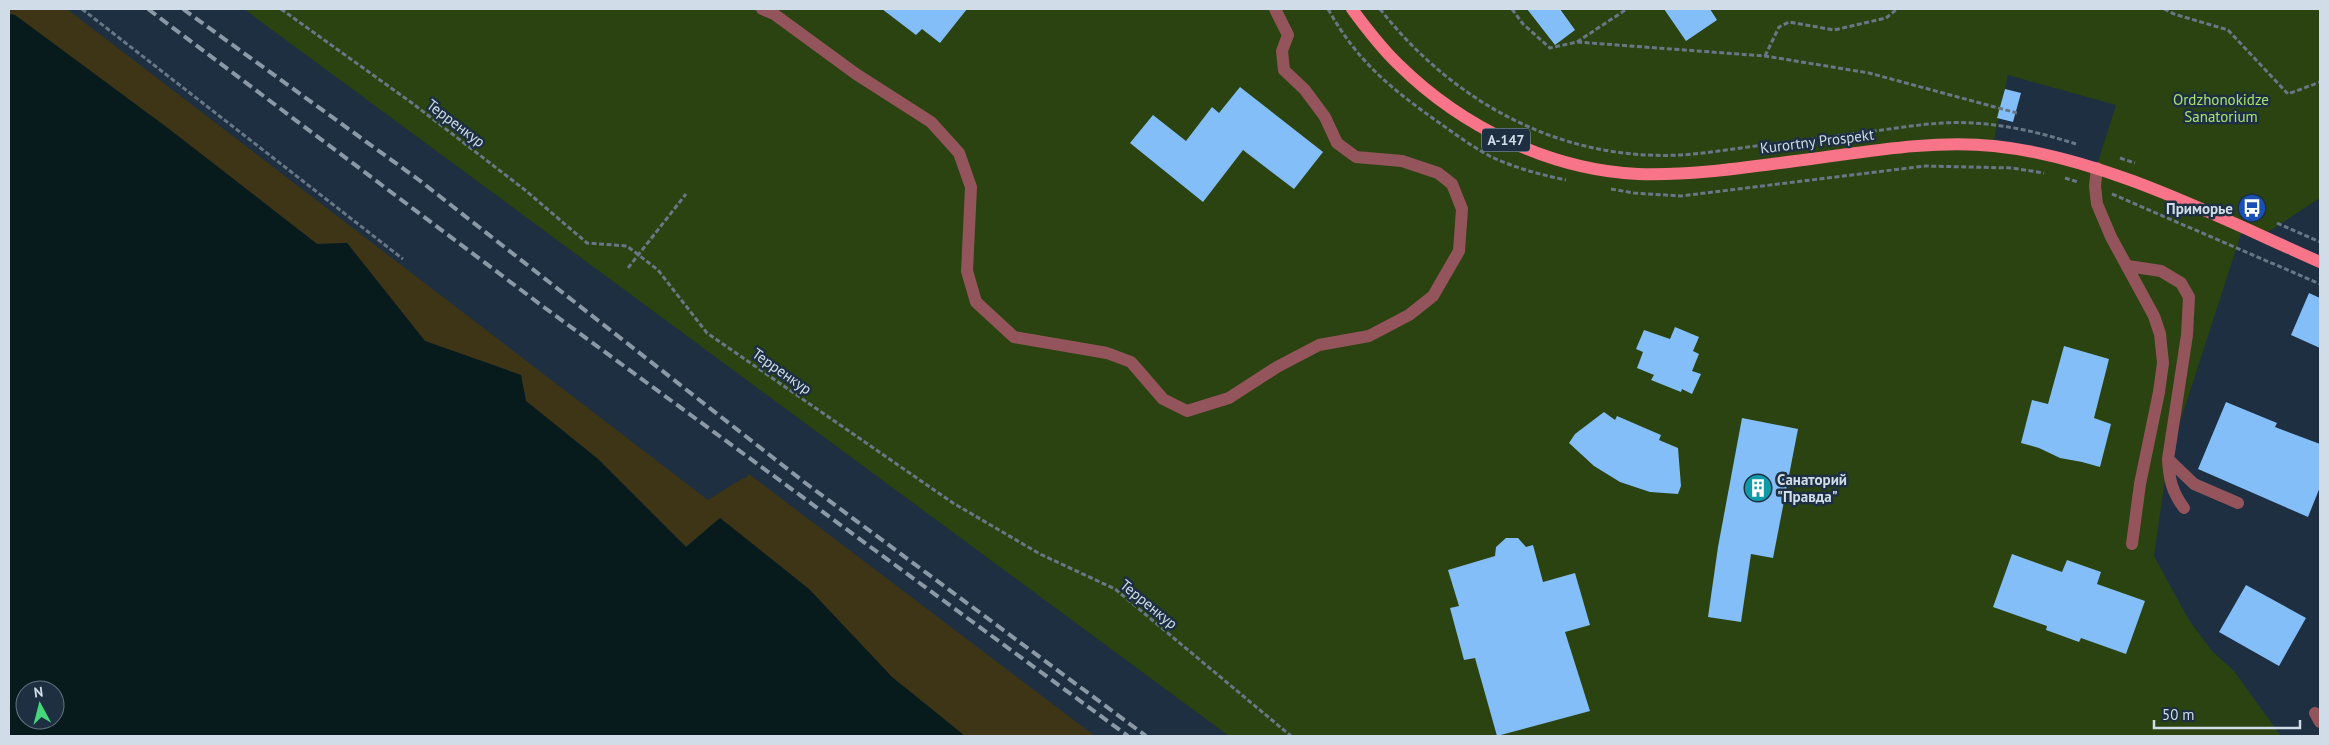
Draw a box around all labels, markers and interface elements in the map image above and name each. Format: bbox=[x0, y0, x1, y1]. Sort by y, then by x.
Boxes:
park label: Ordzhonokidze Sanatorium bbox=[2173, 90, 2269, 126]
street label: Терренкур bbox=[423, 95, 489, 151]
street label: Kurortny Prospekt bbox=[1759, 125, 1875, 157]
road number: А-147 bbox=[1482, 128, 1530, 152]
bus stop icon: Приморье bbox=[2237, 193, 2267, 223]
place label: Приморье bbox=[2166, 199, 2233, 218]
street label: Терренкур bbox=[749, 344, 815, 398]
place label: Санаторий "Правда" bbox=[1777, 470, 1847, 506]
building icon: Санаторий "Правда" bbox=[1743, 473, 1773, 503]
street label: Терренкур bbox=[1116, 575, 1182, 633]
north arrow bbox=[15, 680, 65, 730]
text: N bbox=[33, 683, 44, 702]
scale bar bbox=[2154, 698, 2300, 730]
text: 50 m bbox=[2162, 705, 2195, 724]

